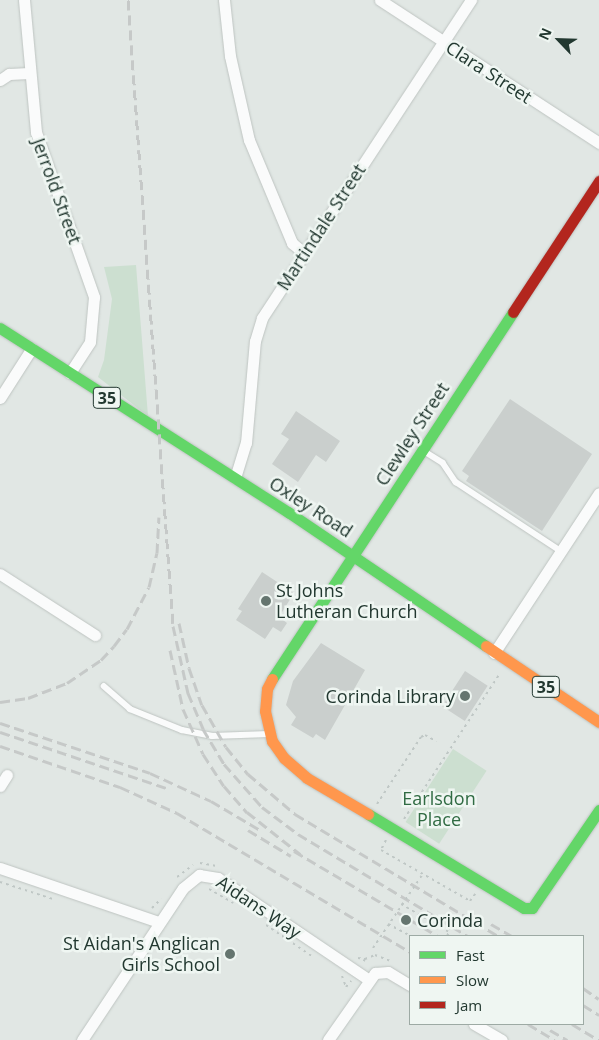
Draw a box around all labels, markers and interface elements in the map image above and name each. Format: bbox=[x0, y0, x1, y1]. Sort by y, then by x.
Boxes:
north arrow bbox=[534, 15, 584, 65]
text: N bbox=[534, 25, 556, 43]
street label: Clara Street bbox=[442, 36, 536, 108]
street label: Jerrold Street bbox=[28, 135, 86, 247]
street label: Martindale Street bbox=[272, 160, 370, 294]
street label: Clewley Street bbox=[371, 378, 453, 490]
road number: 35 bbox=[92, 384, 122, 412]
street label: Oxley Road bbox=[265, 472, 357, 542]
place label: St Johns Lutheran Church bbox=[276, 580, 418, 622]
marker: St Johns Lutheran Church bbox=[260, 595, 272, 607]
road number: 35 bbox=[531, 674, 561, 700]
place label: Corinda Library bbox=[326, 685, 455, 707]
marker: Corinda Library bbox=[459, 690, 471, 702]
park label: Earlsdon Place bbox=[402, 788, 476, 831]
street label: Aidans Way bbox=[213, 871, 305, 943]
place label: Corinda bbox=[417, 909, 483, 931]
marker: Corinda bbox=[399, 913, 413, 927]
place label: St Aidan's Anglican Girls School bbox=[63, 933, 220, 976]
legend bbox=[409, 935, 584, 1025]
text: Fast bbox=[456, 945, 485, 965]
marker: St Aidan's Anglican Girls School bbox=[224, 948, 236, 960]
text: Slow bbox=[456, 970, 489, 990]
text: Jam bbox=[456, 995, 482, 1015]

